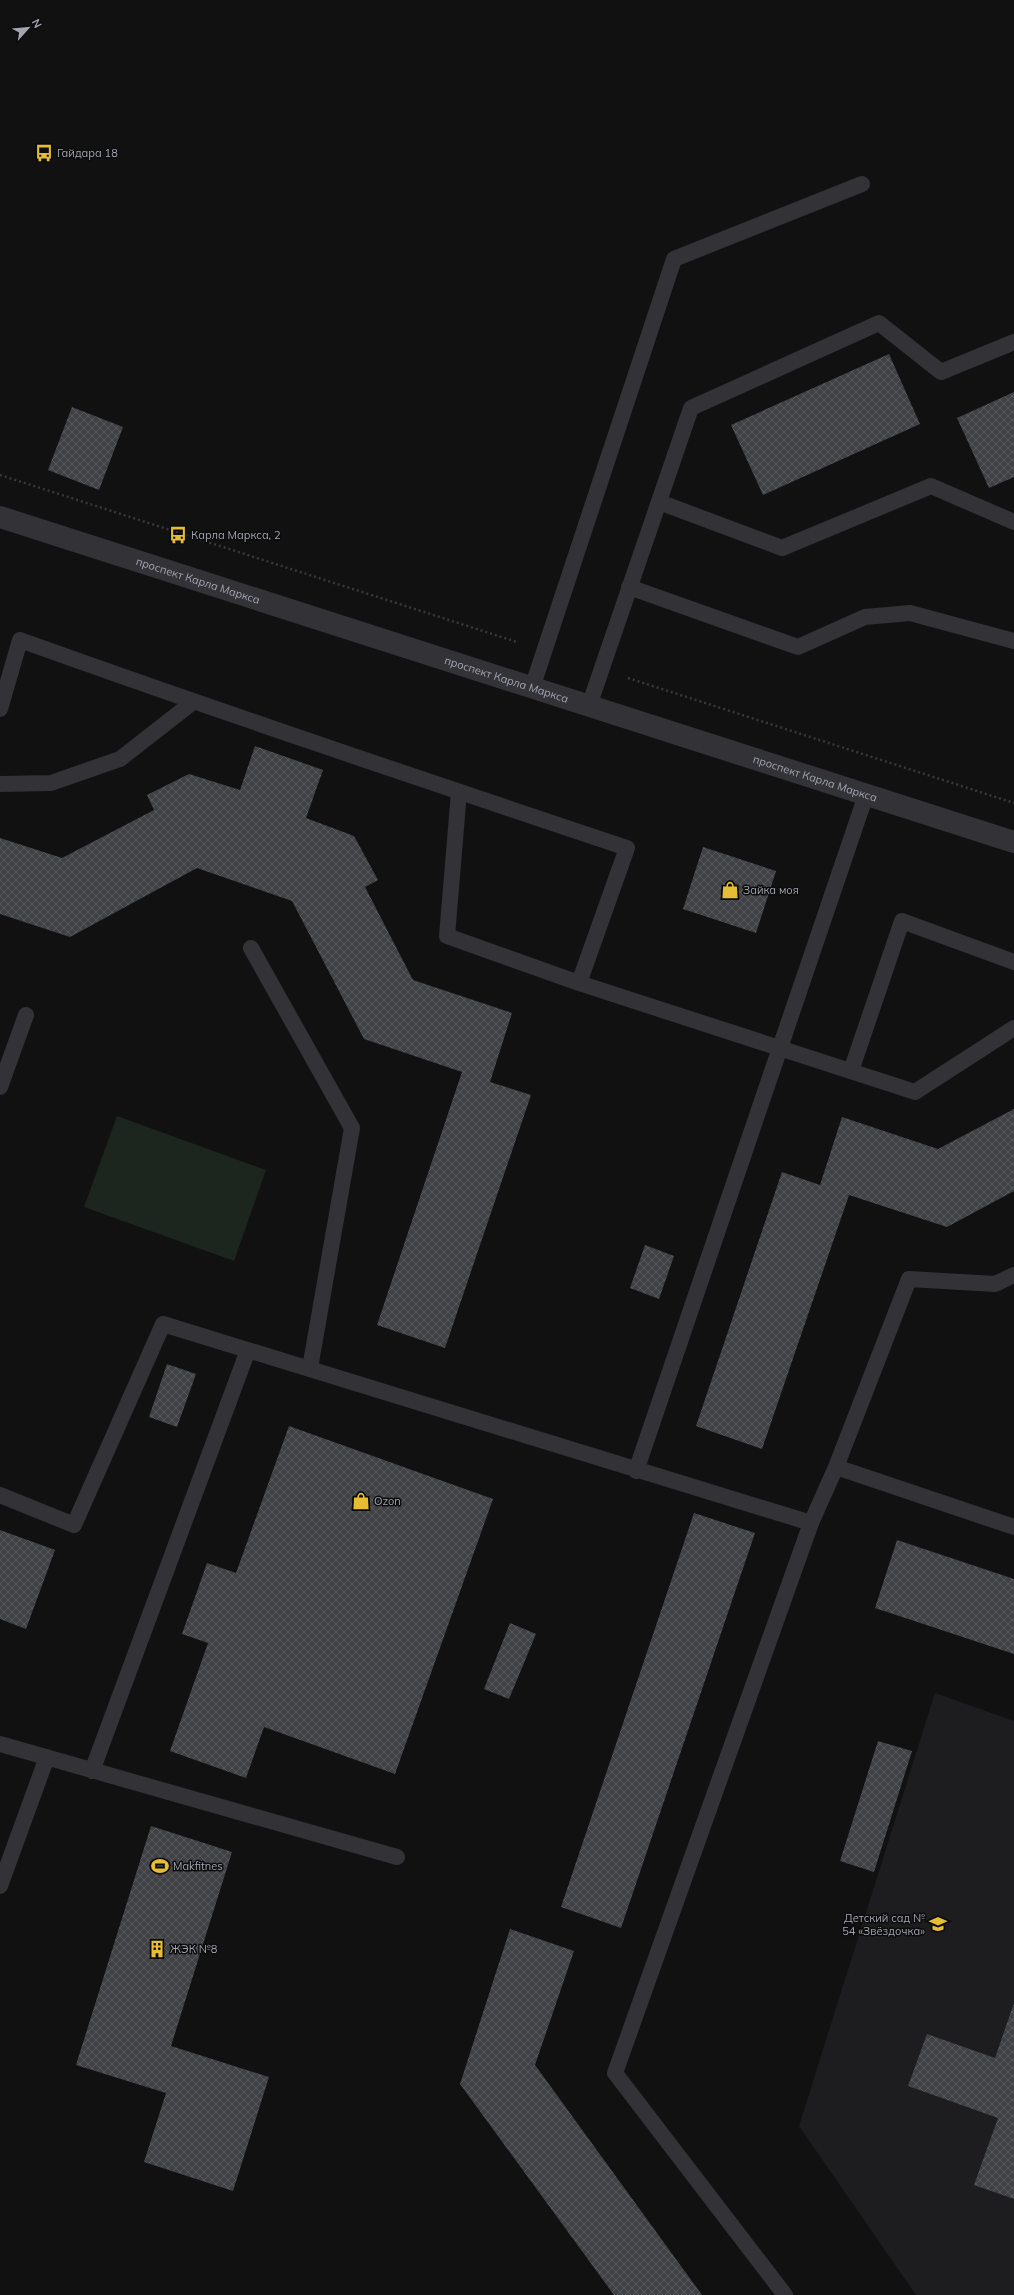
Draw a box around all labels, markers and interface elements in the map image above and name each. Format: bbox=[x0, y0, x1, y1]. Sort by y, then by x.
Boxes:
north arrow bbox=[8, 8, 48, 48]
text: N bbox=[29, 17, 45, 30]
bus stop icon: Гайдара 18 bbox=[34, 143, 54, 163]
place label: Гайдара 18 bbox=[57, 146, 118, 160]
bus stop icon: Карла Маркса, 2 bbox=[168, 525, 188, 545]
place label: Карла Маркса, 2 bbox=[191, 528, 281, 542]
street label: проспект Карла Маркса bbox=[134, 554, 262, 607]
street label: проспект Карла Маркса bbox=[443, 653, 570, 706]
street label: проспект Карла Маркса bbox=[751, 752, 879, 805]
shop icon: Зайка моя bbox=[720, 880, 740, 900]
place label: Зайка моя bbox=[743, 883, 799, 897]
shop icon: Ozon bbox=[351, 1491, 371, 1511]
place label: Ozon bbox=[374, 1494, 401, 1508]
sports icon: Makfitnes bbox=[150, 1856, 170, 1876]
place label: Makfitnes bbox=[173, 1859, 223, 1873]
place label: Детский сад № 54 «Звёздочка» bbox=[842, 1911, 925, 1938]
school or university icon: Детский сад № 54 «Звёздочка» bbox=[928, 1914, 948, 1934]
building icon: ЖЭК №8 bbox=[147, 1939, 167, 1959]
place label: ЖЭК №8 bbox=[170, 1942, 218, 1956]

